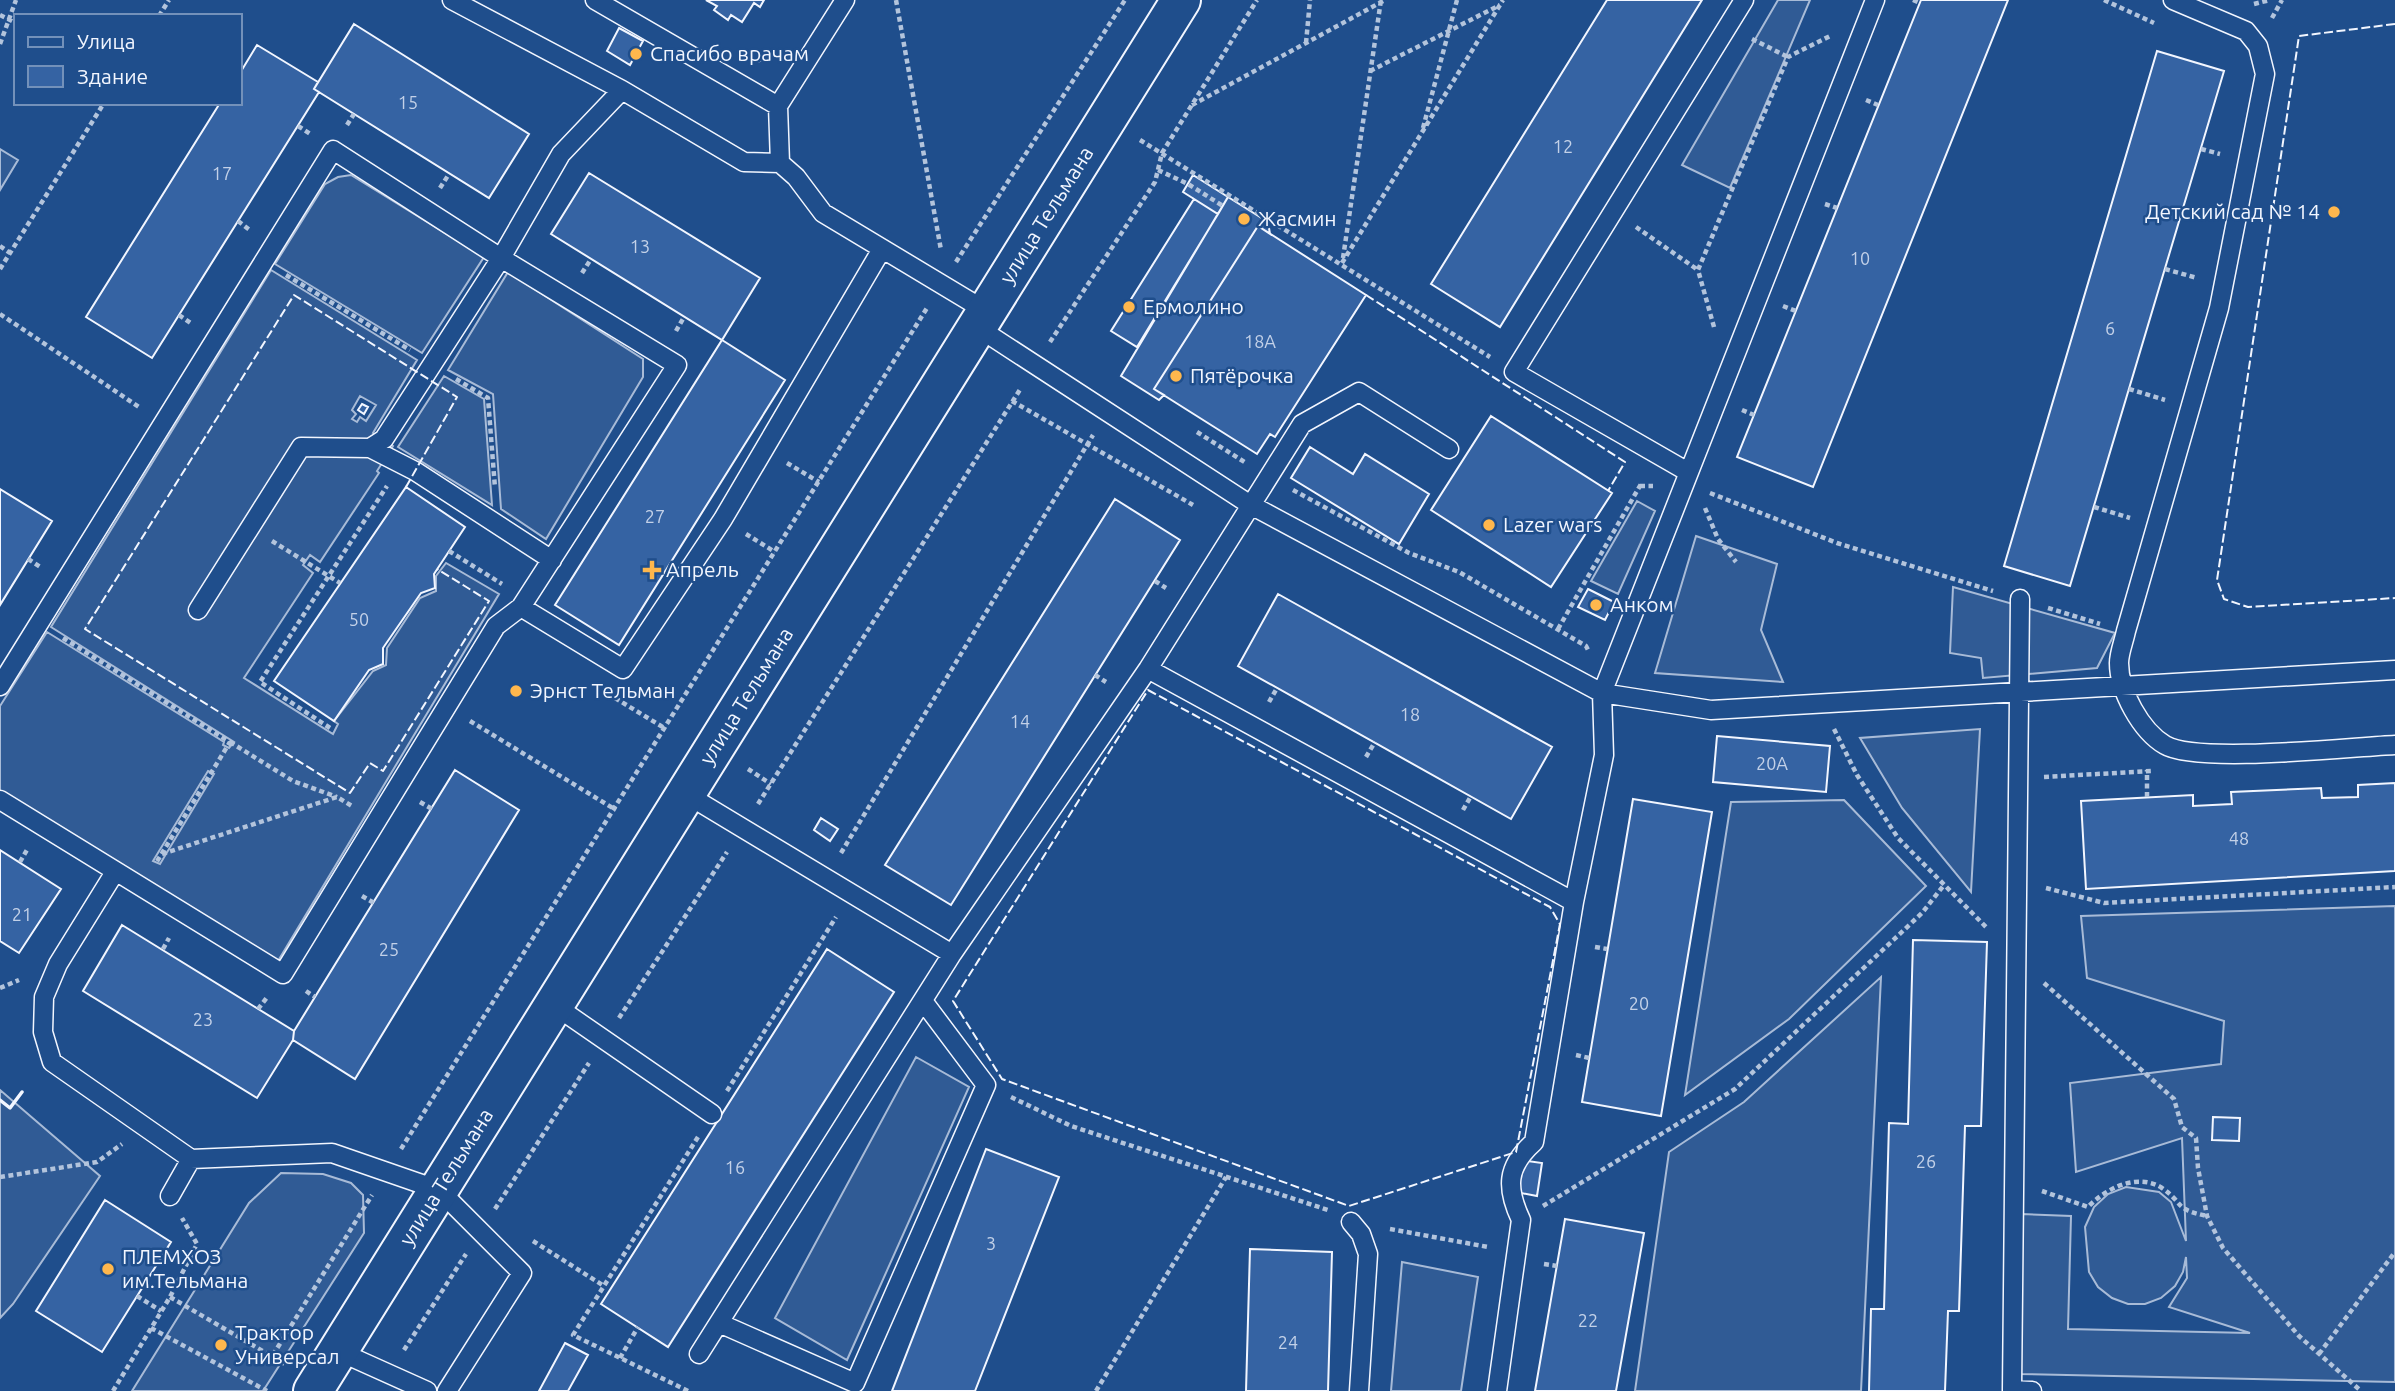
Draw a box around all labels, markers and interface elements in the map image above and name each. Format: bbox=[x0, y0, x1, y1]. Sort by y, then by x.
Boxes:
legend bbox=[14, 14, 242, 105]
text: Улица bbox=[77, 29, 135, 53]
place label: Спасибо врачам bbox=[650, 41, 809, 65]
marker: Спасибо врачам bbox=[628, 46, 644, 62]
text: Здание bbox=[77, 64, 148, 88]
house number: 15 bbox=[398, 92, 418, 112]
house number: 12 bbox=[1553, 136, 1573, 156]
street label: улица Тельмана bbox=[994, 142, 1098, 288]
house number: 17 bbox=[212, 163, 232, 183]
place label: Детский сад № 14 bbox=[2145, 199, 2320, 223]
marker: Детский сад № 14 bbox=[2326, 204, 2342, 220]
place label: Жасмин bbox=[1258, 206, 1337, 230]
marker: Жасмин bbox=[1236, 211, 1252, 227]
house number: 13 bbox=[630, 236, 650, 256]
house number: 10 bbox=[1850, 248, 1870, 268]
place label: Ермолино bbox=[1143, 294, 1244, 318]
marker: Ермолино bbox=[1121, 299, 1137, 315]
house number: 6 bbox=[2105, 318, 2115, 338]
house number: 18А bbox=[1244, 331, 1276, 351]
place label: Пятёрочка bbox=[1190, 363, 1294, 387]
marker: Пятёрочка bbox=[1168, 368, 1184, 384]
house number: 27 bbox=[645, 506, 665, 526]
place label: Lazer wars bbox=[1503, 512, 1602, 536]
marker: Lazer wars bbox=[1481, 517, 1497, 533]
place label: Апрель bbox=[666, 557, 739, 581]
marker: Апрель bbox=[644, 562, 660, 578]
place label: Анком bbox=[1610, 592, 1674, 616]
marker: Анком bbox=[1588, 597, 1604, 613]
house number: 50 bbox=[349, 609, 369, 629]
street label: улица Тельмана bbox=[694, 623, 797, 769]
place label: Эрнст Тельман bbox=[530, 678, 675, 702]
marker: Эрнст Тельман bbox=[508, 683, 524, 699]
house number: 18 bbox=[1400, 704, 1420, 724]
house number: 14 bbox=[1010, 711, 1030, 731]
house number: 20А bbox=[1756, 753, 1788, 773]
house number: 48 bbox=[2229, 828, 2249, 848]
house number: 21 bbox=[12, 904, 32, 924]
house number: 25 bbox=[379, 939, 399, 959]
house number: 20 bbox=[1629, 993, 1649, 1013]
house number: 23 bbox=[193, 1009, 213, 1029]
street label: улица Тельмана bbox=[394, 1104, 497, 1250]
house number: 26 bbox=[1916, 1151, 1936, 1171]
house number: 16 bbox=[725, 1157, 745, 1177]
house number: 3 bbox=[986, 1233, 996, 1253]
place label: ПЛЕМХОЗ им.Тельмана bbox=[122, 1244, 248, 1292]
marker: ПЛЕМХОЗ им.Тельмана bbox=[100, 1261, 116, 1277]
house number: 22 bbox=[1578, 1310, 1598, 1330]
place label: Трактор Универсал bbox=[235, 1320, 340, 1368]
house number: 24 bbox=[1278, 1332, 1298, 1352]
marker: Трактор Универсал bbox=[213, 1337, 229, 1353]

